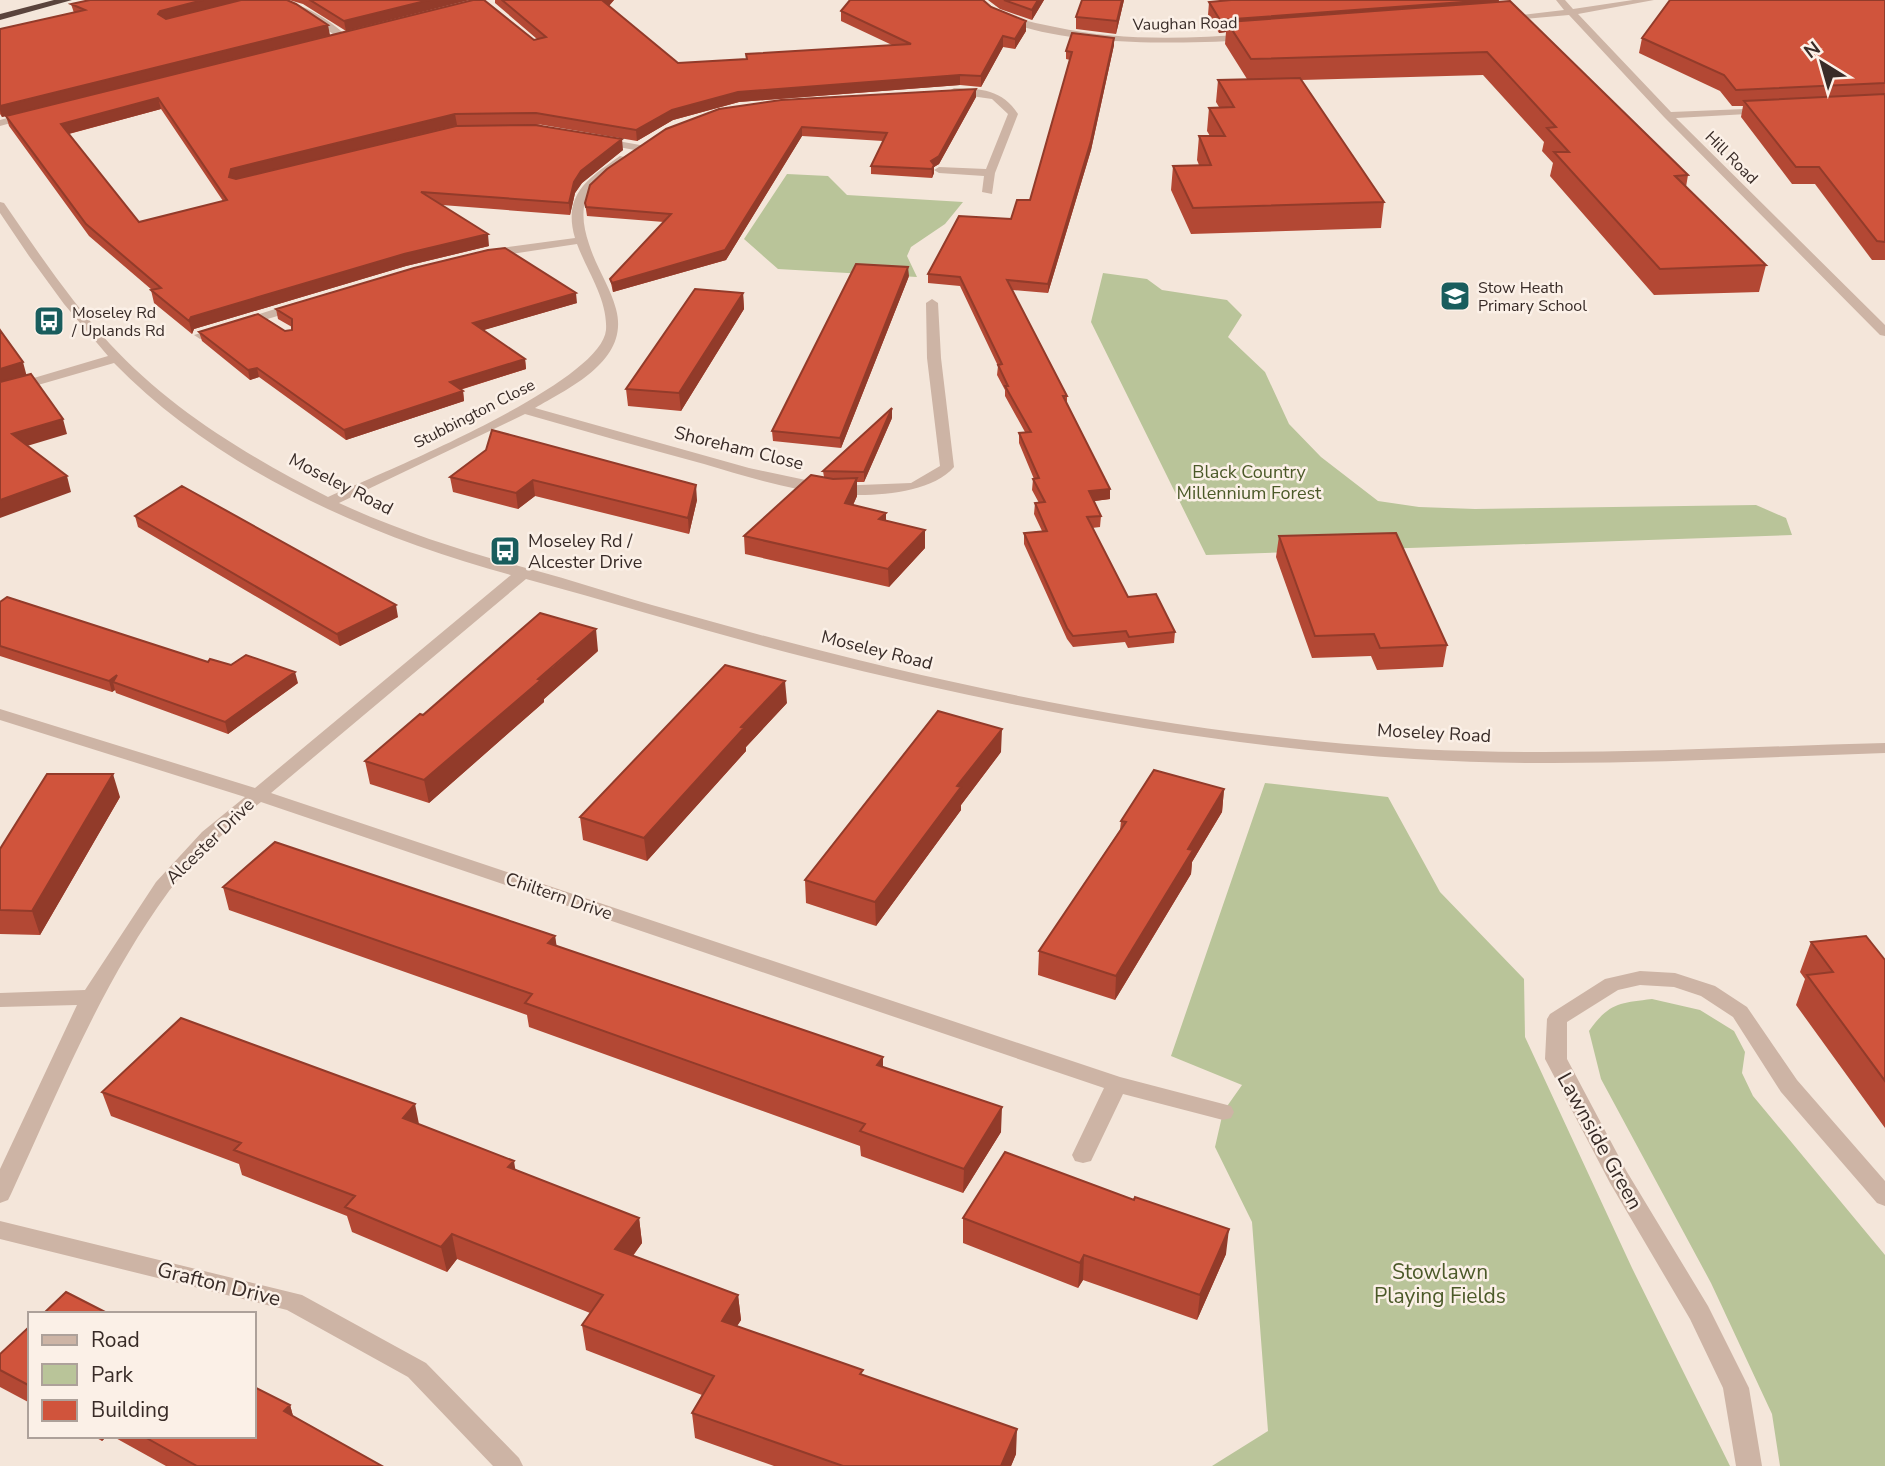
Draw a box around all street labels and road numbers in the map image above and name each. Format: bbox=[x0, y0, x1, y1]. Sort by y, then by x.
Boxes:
street label: Vaughan Road bbox=[1131, 12, 1238, 36]
street label: Hill Road bbox=[1700, 126, 1763, 189]
street label: Stubbington Close bbox=[410, 374, 539, 454]
street label: Shoreham Close bbox=[672, 420, 806, 476]
street label: Moseley Road bbox=[285, 447, 397, 521]
street label: Moseley Road bbox=[819, 625, 935, 675]
street label: Moseley Road bbox=[1376, 718, 1492, 748]
street label: Alcester Drive bbox=[161, 793, 259, 889]
street label: Chiltern Drive bbox=[502, 867, 616, 925]
street label: Lawnside Green bbox=[1551, 1067, 1649, 1215]
street label: Grafton Drive bbox=[154, 1255, 284, 1313]

